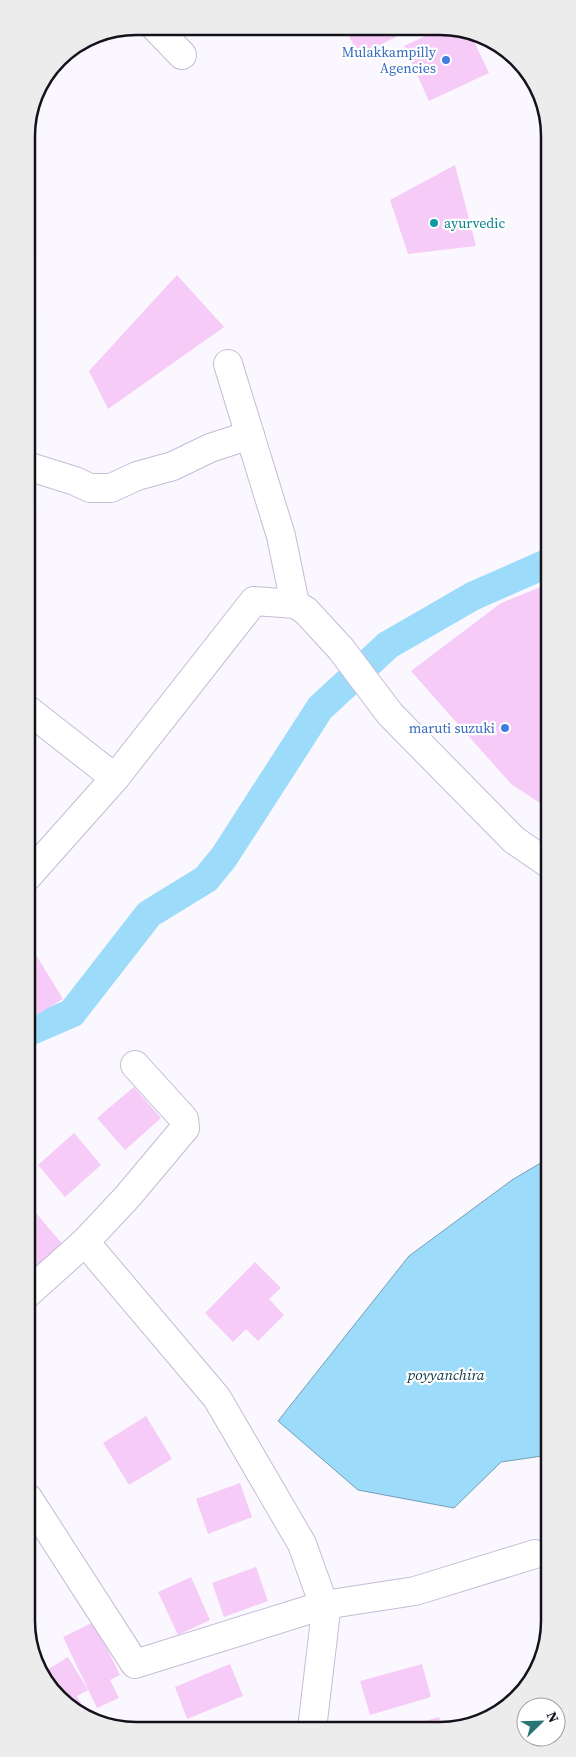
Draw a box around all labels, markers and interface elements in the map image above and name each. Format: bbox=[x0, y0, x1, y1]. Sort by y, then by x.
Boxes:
place label: Mulakkampilly Agencies bbox=[342, 42, 437, 78]
marker: Mulakkampilly Agencies bbox=[440, 54, 452, 66]
place label: ayurvedic bbox=[444, 213, 505, 233]
marker: ayurvedic bbox=[428, 217, 440, 229]
place label: maruti suzuki bbox=[409, 718, 495, 738]
marker: maruti suzuki bbox=[499, 722, 511, 734]
water label: poyyanchira bbox=[405, 1364, 485, 1385]
north arrow bbox=[516, 1697, 566, 1747]
text: N bbox=[542, 1708, 564, 1726]

